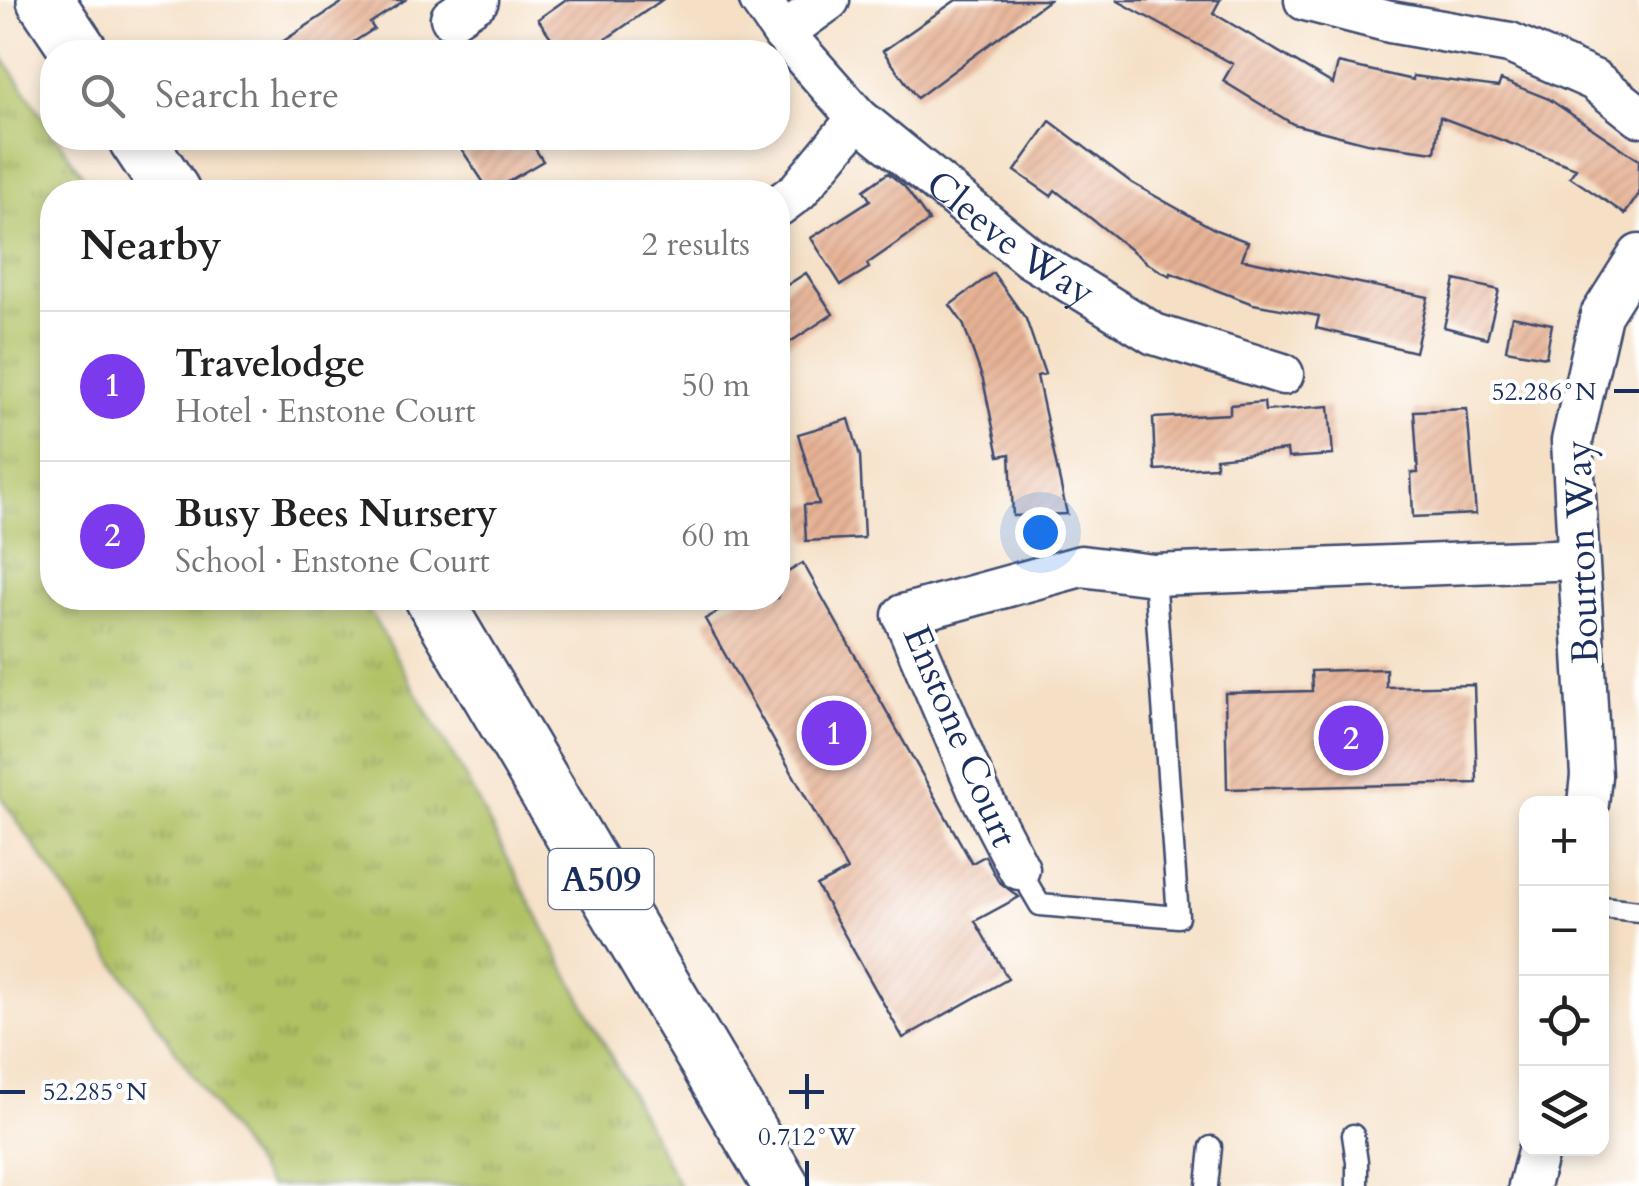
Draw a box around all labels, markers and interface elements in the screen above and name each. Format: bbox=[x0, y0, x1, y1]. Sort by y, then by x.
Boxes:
search box bbox=[40, 40, 790, 150]
icon: search bbox=[75, 68, 130, 123]
text: Search here bbox=[155, 69, 339, 121]
street label: Cleeve Way bbox=[915, 159, 1105, 318]
text: Nearby bbox=[80, 217, 222, 274]
text: 2 results bbox=[642, 223, 750, 267]
text: Travelodge bbox=[175, 338, 365, 390]
text: 1 bbox=[104, 364, 121, 408]
text: 50 m bbox=[682, 364, 750, 408]
text: 52.286°N bbox=[1492, 375, 1596, 409]
text: Hotel · Enstone Court bbox=[175, 390, 476, 434]
street label: Bourton Way bbox=[1552, 439, 1612, 665]
text: Busy Bees Nursery bbox=[175, 488, 497, 540]
your location bbox=[1015, 507, 1066, 558]
text: 2 bbox=[104, 514, 121, 558]
text: 60 m bbox=[682, 514, 750, 558]
text: School · Enstone Court bbox=[175, 540, 490, 584]
street label: Enstone Court bbox=[890, 618, 1030, 855]
pin: 1 bbox=[802, 696, 866, 770]
pin: 2 bbox=[1318, 700, 1384, 776]
map controls bbox=[1519, 796, 1609, 1156]
button: + bbox=[1519, 796, 1609, 886]
road number: A509 bbox=[548, 849, 654, 909]
button: − bbox=[1519, 886, 1609, 976]
button: locate bbox=[1519, 976, 1609, 1066]
button: layers bbox=[1519, 1066, 1609, 1156]
text: 52.285°N bbox=[43, 1075, 147, 1109]
text: 0.712°W bbox=[758, 1120, 856, 1154]

